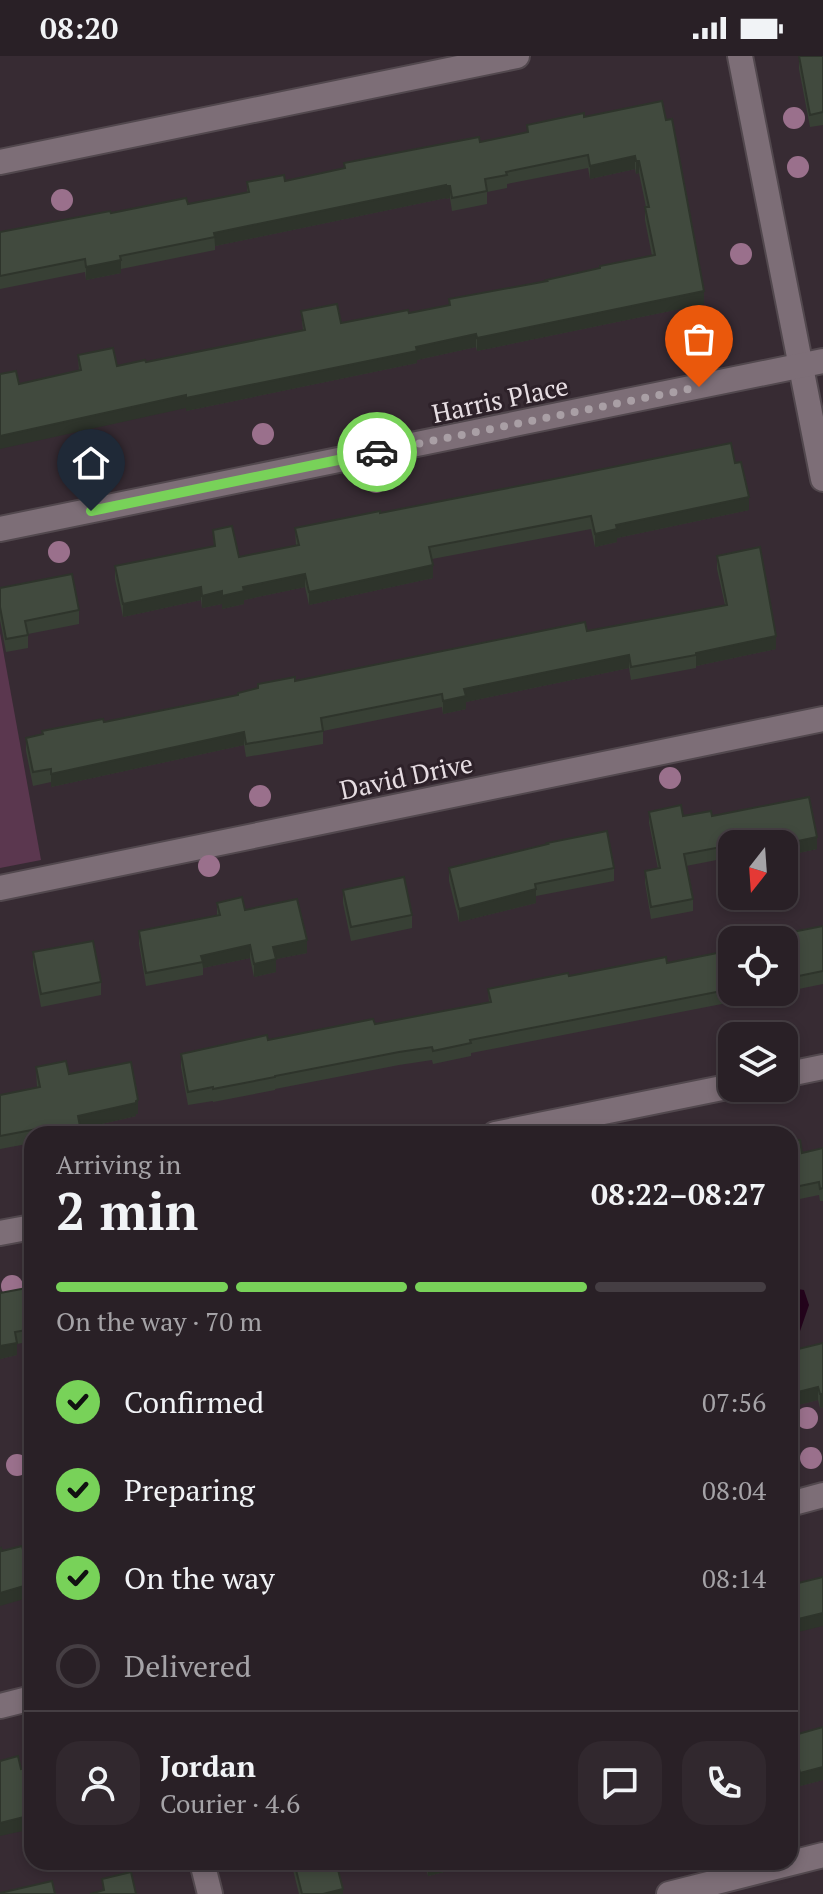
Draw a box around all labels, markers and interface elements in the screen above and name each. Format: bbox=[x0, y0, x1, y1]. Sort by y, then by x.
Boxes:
text: 08:20 bbox=[40, 8, 118, 48]
pin bbox=[665, 305, 733, 387]
icon: bag bbox=[677, 317, 721, 361]
street label: Harris Place bbox=[429, 368, 571, 430]
courier bbox=[337, 412, 417, 492]
pin bbox=[57, 429, 125, 511]
icon: car bbox=[355, 430, 399, 474]
icon: home bbox=[69, 441, 113, 485]
street label: David Drive bbox=[336, 745, 476, 807]
north arrow bbox=[718, 830, 798, 910]
map controls bbox=[718, 830, 798, 1102]
button: locate bbox=[718, 926, 798, 1006]
button: layers bbox=[718, 1022, 798, 1102]
text: Arriving in bbox=[56, 1147, 181, 1181]
text: 08:22–08:27 bbox=[591, 1174, 766, 1214]
text: 2 min bbox=[56, 1176, 198, 1245]
text: On the way · 70 m bbox=[56, 1304, 262, 1338]
icon: check bbox=[56, 1380, 100, 1424]
text: Confirmed bbox=[124, 1382, 264, 1422]
text: 07:56 bbox=[702, 1385, 766, 1419]
icon: check bbox=[56, 1468, 100, 1512]
text: Preparing bbox=[124, 1470, 255, 1510]
text: 08:04 bbox=[702, 1473, 766, 1507]
icon: check bbox=[56, 1556, 100, 1600]
text: On the way bbox=[124, 1558, 275, 1598]
text: 08:14 bbox=[702, 1561, 766, 1595]
text: Delivered bbox=[124, 1646, 251, 1686]
button: person bbox=[56, 1741, 140, 1825]
button: chat bbox=[578, 1741, 662, 1825]
button: phone bbox=[682, 1741, 766, 1825]
text: Jordan bbox=[160, 1746, 256, 1786]
text: Courier · 4.6 bbox=[160, 1786, 300, 1820]

